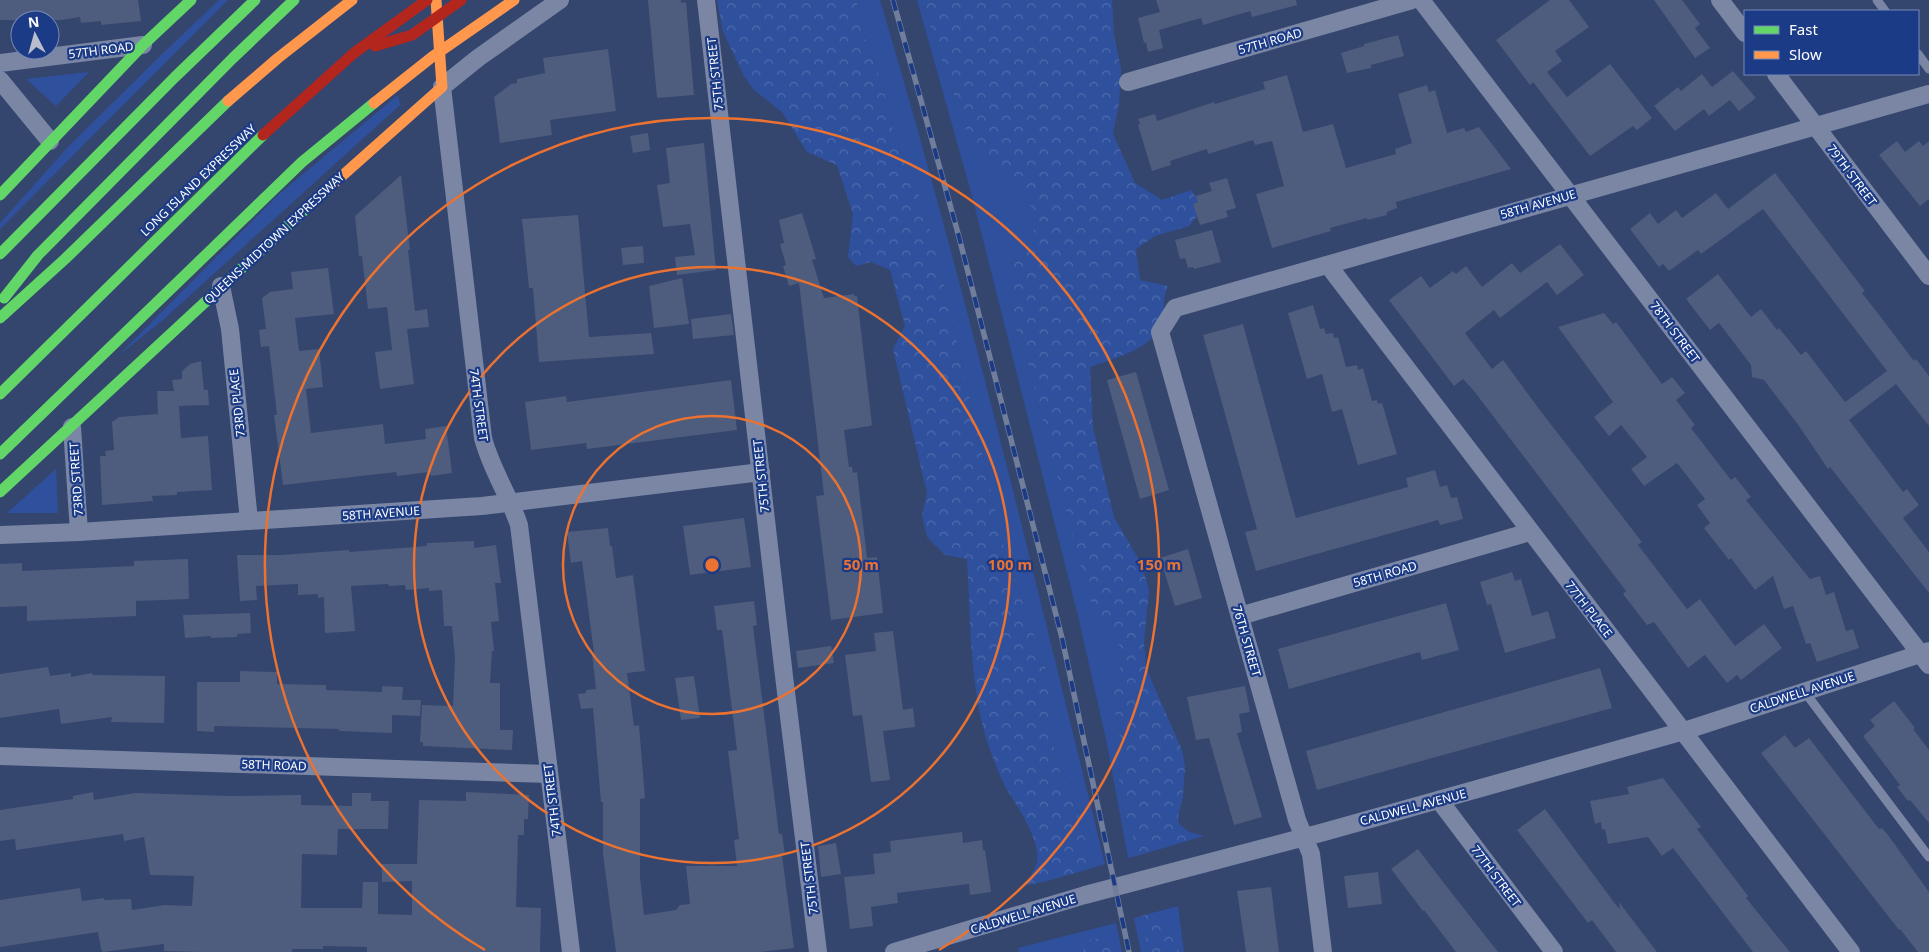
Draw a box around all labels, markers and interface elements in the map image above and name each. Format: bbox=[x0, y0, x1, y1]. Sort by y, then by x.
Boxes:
north arrow bbox=[10, 10, 60, 60]
legend bbox=[1744, 10, 1919, 75]
text: N bbox=[27, 12, 40, 32]
text: Fast bbox=[1789, 19, 1818, 39]
street label: 57TH ROAD bbox=[1236, 24, 1304, 58]
street label: 75TH STREET bbox=[703, 36, 727, 111]
street label: 57TH ROAD bbox=[67, 38, 135, 62]
text: Slow bbox=[1789, 44, 1822, 64]
street label: LONG ISLAND EXPRESSWAY bbox=[136, 120, 260, 240]
street label: 79TH STREET bbox=[1823, 141, 1881, 210]
street label: QUEENS-MIDTOWN EXPRESSWAY bbox=[200, 168, 348, 308]
street label: 58TH AVENUE bbox=[1498, 185, 1578, 223]
street label: 78TH STREET bbox=[1646, 298, 1704, 367]
street label: 73RD PLACE bbox=[225, 368, 249, 438]
street label: 74TH STREET bbox=[465, 368, 493, 443]
street label: 75TH STREET bbox=[749, 438, 773, 513]
street label: 73RD STREET bbox=[65, 441, 87, 516]
street label: 58TH AVENUE bbox=[341, 502, 421, 524]
text: 50 m bbox=[843, 554, 879, 574]
text: 100 m bbox=[988, 554, 1032, 574]
text: 150 m bbox=[1137, 554, 1181, 574]
centre of rings bbox=[703, 556, 721, 574]
street label: 58TH ROAD bbox=[1351, 557, 1419, 591]
street label: 77TH PLACE bbox=[1561, 577, 1617, 641]
street label: 76TH STREET bbox=[1229, 603, 1265, 679]
street label: CALDWELL AVENUE bbox=[1747, 667, 1857, 717]
street label: 58TH ROAD bbox=[241, 755, 307, 775]
street label: 74TH STREET bbox=[539, 762, 565, 837]
street label: CALDWELL AVENUE bbox=[1358, 785, 1468, 829]
street label: 75TH STREET bbox=[796, 840, 822, 915]
street label: 77TH STREET bbox=[1467, 842, 1525, 911]
street label: CALDWELL AVENUE bbox=[968, 890, 1078, 938]

